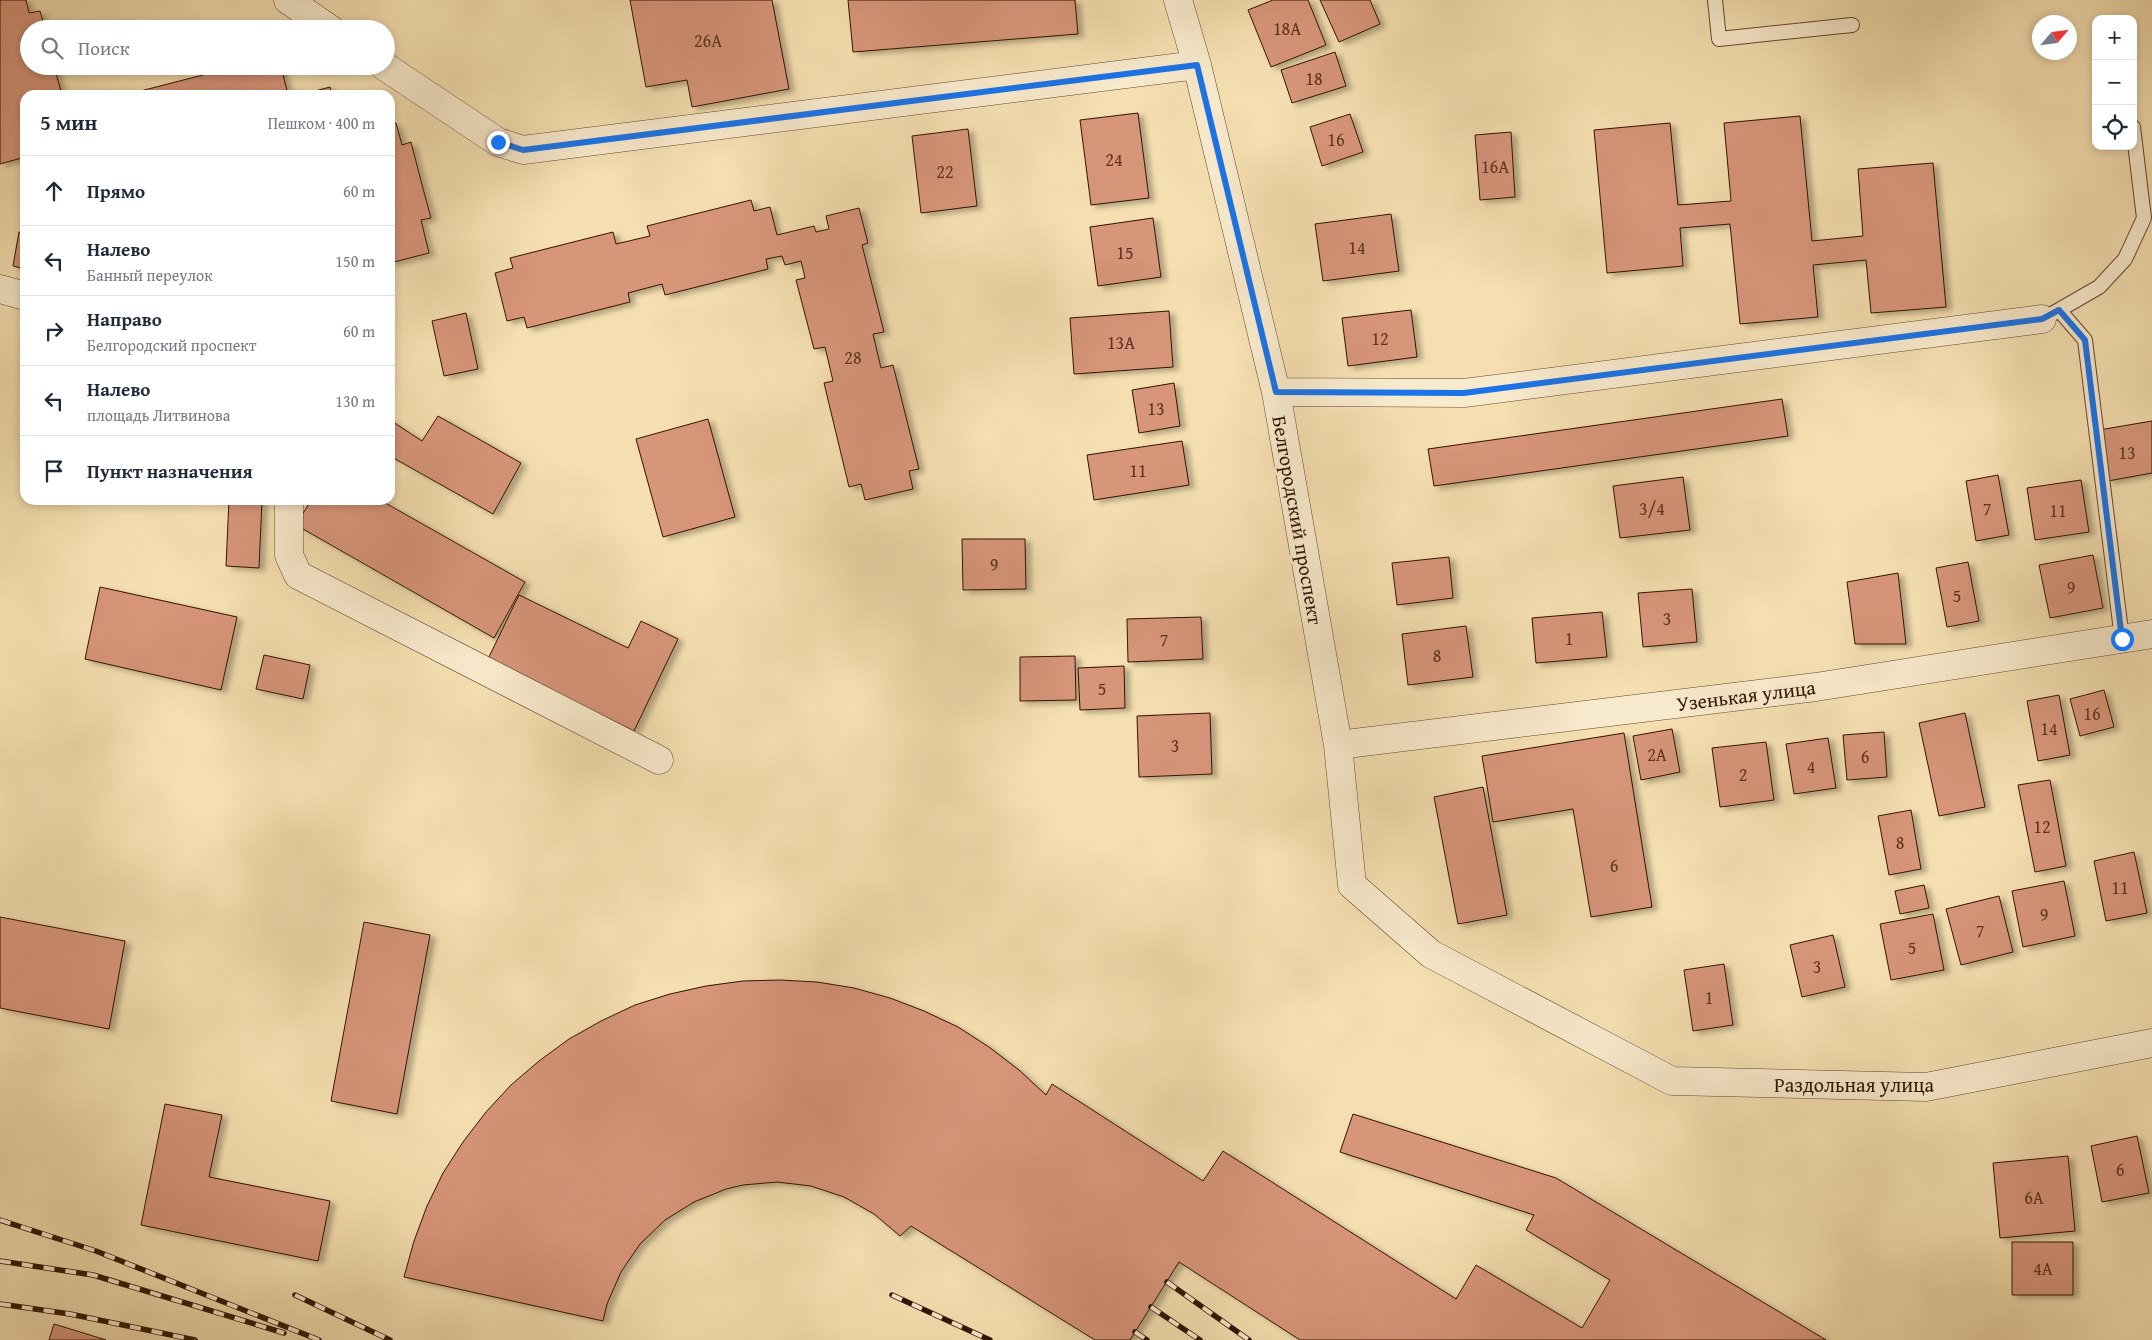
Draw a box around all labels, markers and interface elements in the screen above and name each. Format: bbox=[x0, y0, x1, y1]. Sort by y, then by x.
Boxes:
house number: 18А bbox=[1273, 15, 1301, 42]
north arrow bbox=[2032, 15, 2077, 60]
map controls bbox=[2092, 15, 2137, 150]
button: + bbox=[2092, 15, 2137, 60]
search box bbox=[20, 20, 395, 75]
house number: 26А bbox=[694, 27, 722, 54]
icon: search bbox=[38, 34, 66, 62]
text: Поиск bbox=[78, 34, 130, 62]
button: − bbox=[2092, 60, 2137, 105]
house number: 18 bbox=[1305, 65, 1323, 92]
button: locate bbox=[2092, 105, 2137, 150]
text: 5 мин bbox=[40, 107, 97, 138]
text: Пешком · 400 m bbox=[268, 111, 375, 135]
house number: 16 bbox=[1327, 126, 1345, 153]
route end bbox=[487, 131, 510, 154]
house number: 24 bbox=[1105, 146, 1123, 173]
house number: 16А bbox=[1481, 153, 1509, 180]
house number: 22 bbox=[936, 158, 954, 185]
icon: ahead bbox=[40, 177, 68, 205]
text: Прямо bbox=[87, 177, 145, 205]
text: 60 m bbox=[343, 179, 375, 203]
house number: 14 bbox=[1348, 234, 1366, 261]
text: Налево bbox=[87, 235, 150, 263]
house number: 15 bbox=[1116, 239, 1134, 266]
icon: left bbox=[40, 247, 68, 275]
text: 150 m bbox=[335, 249, 375, 273]
text: Банный переулок bbox=[87, 263, 213, 287]
text: Направо bbox=[87, 305, 162, 333]
icon: right bbox=[40, 317, 68, 345]
text: 60 m bbox=[343, 319, 375, 343]
house number: 12 bbox=[1371, 325, 1389, 352]
house number: 13А bbox=[1107, 329, 1135, 356]
text: Белгородский проспект bbox=[87, 333, 256, 357]
house number: 28 bbox=[844, 344, 862, 371]
text: Налево bbox=[87, 375, 150, 403]
icon: left bbox=[40, 387, 68, 415]
text: 130 m bbox=[335, 389, 375, 413]
house number: 13 bbox=[1147, 395, 1165, 422]
text: площадь Литвинова bbox=[87, 403, 230, 427]
street label: Белгородский проспект bbox=[1265, 413, 1331, 627]
house number: 13 bbox=[2118, 439, 2136, 466]
icon: arrive bbox=[40, 457, 68, 485]
text: Пункт назначения bbox=[87, 457, 253, 485]
house number: 11 bbox=[1129, 457, 1147, 484]
house number: 3/4 bbox=[1639, 495, 1665, 522]
house number: 7 bbox=[1983, 495, 1991, 522]
house number: 11 bbox=[2049, 497, 2067, 524]
house number: 9 bbox=[990, 551, 998, 578]
house number: 9 bbox=[2067, 574, 2075, 601]
house number: 5 bbox=[1953, 582, 1961, 609]
house number: 3 bbox=[1663, 605, 1671, 632]
house number: 1 bbox=[1565, 625, 1573, 652]
house number: 7 bbox=[1160, 626, 1168, 653]
route start bbox=[2111, 628, 2134, 651]
house number: 8 bbox=[1433, 642, 1441, 669]
street label: Узенькая улица bbox=[1675, 672, 1818, 718]
house number: 5 bbox=[1098, 675, 1106, 702]
house number: 16 bbox=[2083, 700, 2101, 727]
house number: 14 bbox=[2040, 715, 2058, 742]
house number: 3 bbox=[1171, 732, 1179, 759]
house number: 2А bbox=[1647, 741, 1667, 768]
house number: 6 bbox=[1861, 743, 1869, 770]
house number: 4 bbox=[1807, 753, 1815, 780]
house number: 2 bbox=[1739, 761, 1747, 788]
house number: 12 bbox=[2033, 813, 2051, 840]
house number: 8 bbox=[1896, 829, 1904, 856]
house number: 6 bbox=[1610, 852, 1618, 879]
house number: 11 bbox=[2111, 874, 2129, 901]
house number: 9 bbox=[2040, 901, 2048, 928]
house number: 7 bbox=[1976, 917, 1984, 944]
house number: 5 bbox=[1908, 934, 1916, 961]
house number: 3 bbox=[1813, 953, 1821, 980]
house number: 1 bbox=[1705, 984, 1713, 1011]
street label: Раздольная улица bbox=[1774, 1070, 1935, 1099]
house number: 6 bbox=[2116, 1156, 2124, 1183]
house number: 6А bbox=[2024, 1184, 2044, 1211]
house number: 4А bbox=[2033, 1255, 2053, 1282]

